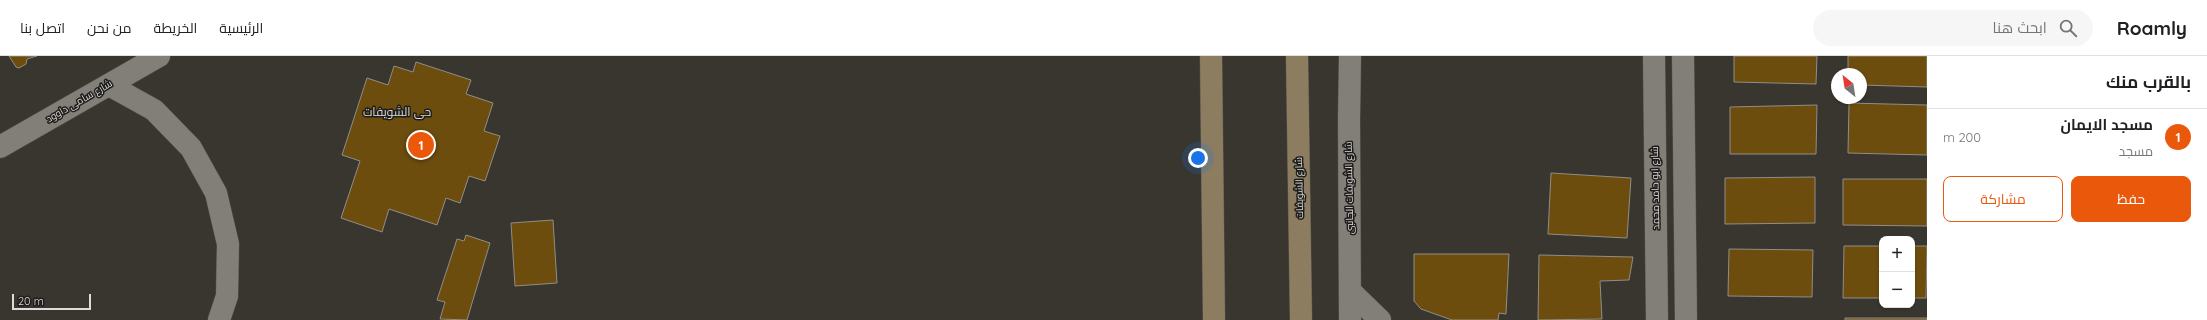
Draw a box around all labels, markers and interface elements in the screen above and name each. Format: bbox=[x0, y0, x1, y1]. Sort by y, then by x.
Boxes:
search box bbox=[1813, 10, 2093, 46]
text: Roamly bbox=[2117, 16, 2187, 40]
icon: search bbox=[2057, 17, 2079, 39]
text: ابحث هنا bbox=[1993, 18, 2047, 37]
text: اتصل بنا bbox=[20, 19, 65, 37]
text: من نحن bbox=[87, 19, 132, 37]
text: الخريطة bbox=[154, 19, 197, 37]
text: الرئيسية bbox=[219, 19, 263, 37]
north arrow bbox=[1831, 68, 1867, 104]
text: بالقرب منك bbox=[2106, 71, 2191, 92]
street label: شارع سامى داوود bbox=[43, 77, 115, 125]
district label: حى الشويفات bbox=[363, 104, 431, 119]
text: مسجد الايمان bbox=[2061, 115, 2153, 134]
text: 200 m bbox=[1943, 129, 1981, 145]
text: 1 bbox=[2175, 129, 2181, 145]
pin: 1 bbox=[408, 130, 434, 160]
street label: شارع الشويفات الجانبى bbox=[1342, 142, 1356, 234]
text: مسجد bbox=[2119, 143, 2153, 159]
street label: شارع ابو حامد محمد bbox=[1648, 146, 1662, 230]
your location bbox=[1188, 148, 1208, 168]
street label: شارع الشويفات bbox=[1292, 157, 1306, 219]
button: مشاركة bbox=[1943, 176, 2063, 222]
button: حفظ bbox=[2071, 176, 2191, 222]
map controls bbox=[1879, 236, 1915, 308]
button: + bbox=[1879, 236, 1915, 272]
button: − bbox=[1879, 272, 1915, 308]
scale bar bbox=[12, 292, 91, 311]
text: 20 m bbox=[18, 294, 44, 308]

